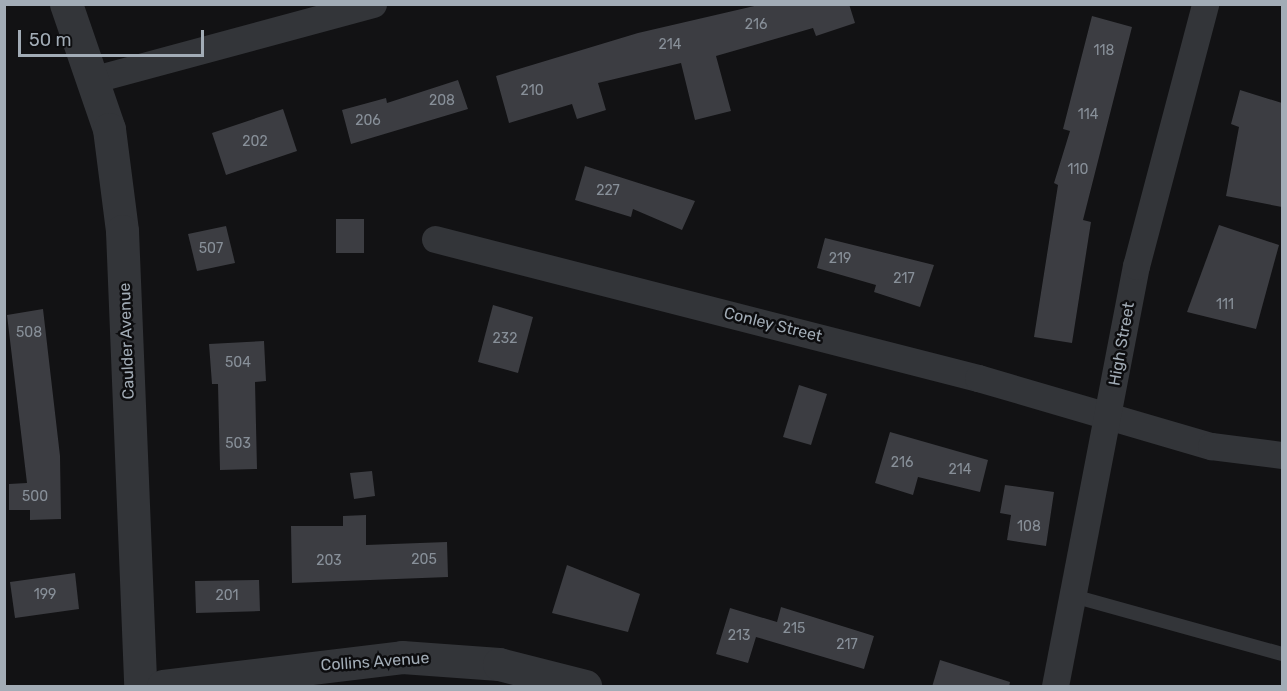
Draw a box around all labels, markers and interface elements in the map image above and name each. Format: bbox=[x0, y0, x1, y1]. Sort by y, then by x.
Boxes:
house number: 216 bbox=[745, 17, 767, 33]
scale bar bbox=[21, 18, 207, 56]
text: 50 m bbox=[29, 29, 72, 51]
house number: 214 bbox=[659, 37, 681, 53]
house number: 118 bbox=[1094, 43, 1114, 59]
house number: 210 bbox=[520, 83, 544, 99]
house number: 208 bbox=[429, 93, 455, 109]
house number: 114 bbox=[1078, 107, 1098, 123]
house number: 206 bbox=[355, 113, 381, 129]
house number: 202 bbox=[242, 134, 268, 150]
house number: 110 bbox=[1068, 162, 1088, 178]
house number: 227 bbox=[596, 183, 620, 199]
house number: 507 bbox=[199, 241, 223, 257]
house number: 219 bbox=[829, 251, 851, 267]
house number: 217 bbox=[893, 271, 915, 287]
street label: Caulder Avenue bbox=[115, 282, 139, 400]
house number: 111 bbox=[1216, 297, 1234, 313]
street label: High Street bbox=[1105, 301, 1139, 387]
street label: Conley Street bbox=[722, 303, 824, 347]
house number: 508 bbox=[16, 325, 42, 341]
house number: 232 bbox=[493, 331, 517, 347]
house number: 504 bbox=[225, 355, 251, 371]
house number: 503 bbox=[225, 436, 251, 452]
house number: 216 bbox=[891, 455, 913, 471]
house number: 214 bbox=[949, 462, 971, 478]
house number: 500 bbox=[22, 489, 48, 505]
house number: 108 bbox=[1017, 519, 1041, 535]
house number: 205 bbox=[411, 552, 437, 568]
house number: 203 bbox=[316, 553, 342, 569]
house number: 199 bbox=[34, 587, 56, 603]
house number: 201 bbox=[215, 588, 239, 604]
house number: 215 bbox=[783, 621, 805, 637]
house number: 213 bbox=[728, 628, 750, 644]
house number: 217 bbox=[836, 637, 858, 653]
street label: Collins Avenue bbox=[320, 649, 430, 675]

